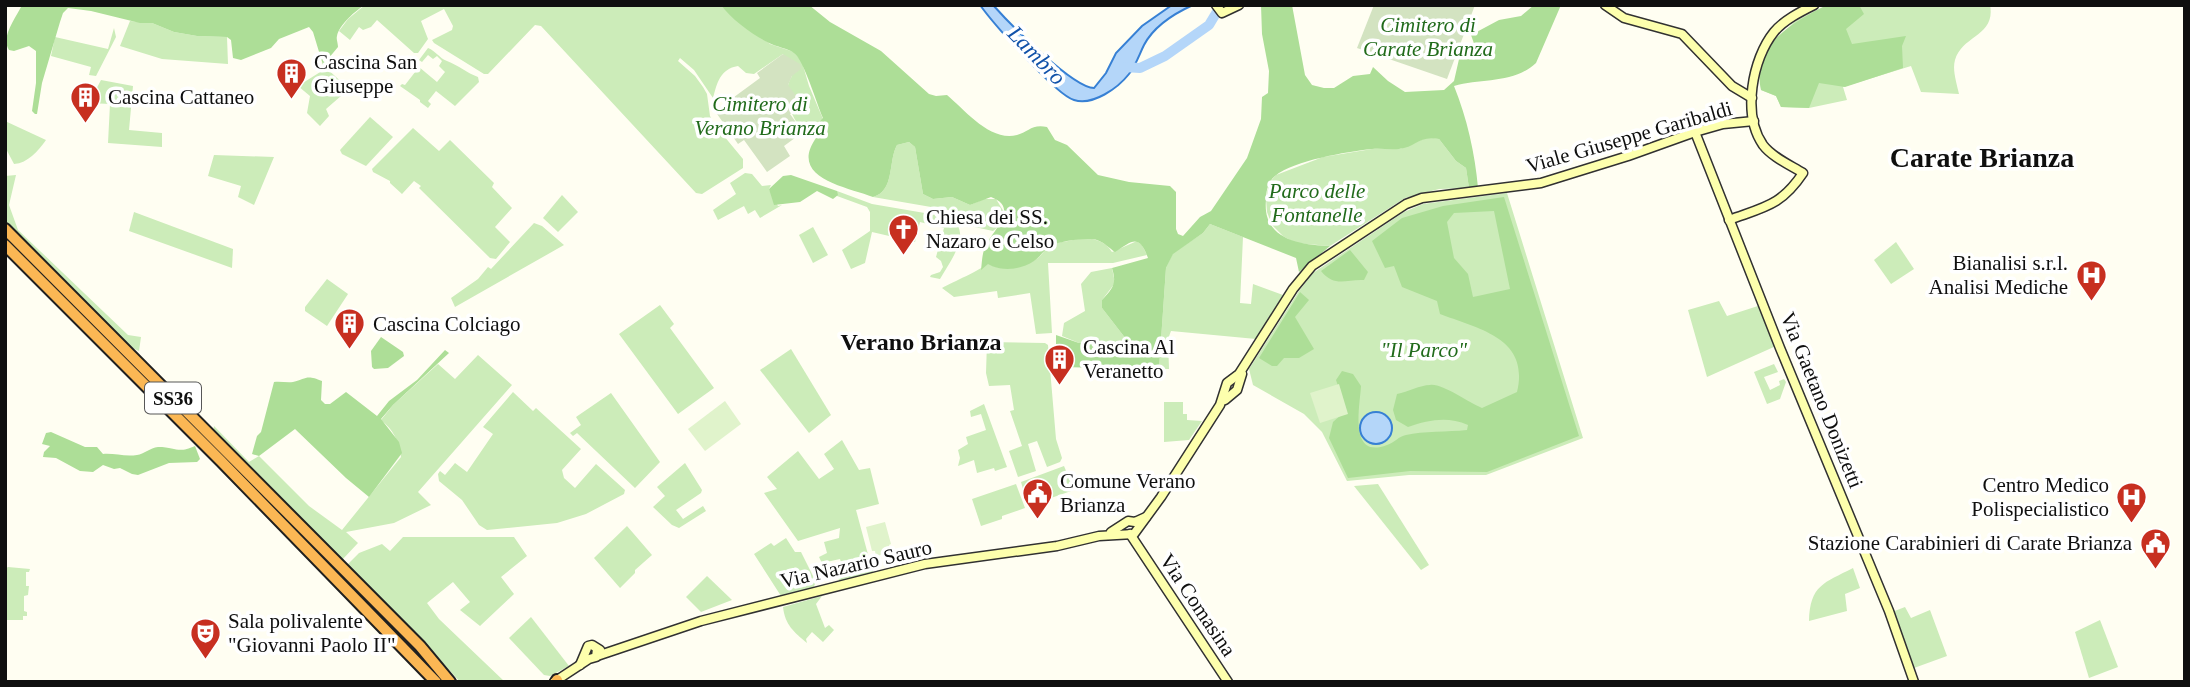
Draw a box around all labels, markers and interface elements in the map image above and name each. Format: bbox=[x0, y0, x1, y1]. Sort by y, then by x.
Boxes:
park label: Cimitero di Carate Brianza bbox=[1363, 13, 1493, 61]
water label: Lambro bbox=[1002, 20, 1071, 90]
place label: Cascina San Giuseppe bbox=[314, 50, 418, 98]
building icon: Cascina San Giuseppe bbox=[274, 57, 308, 101]
building icon: Cascina Cattaneo bbox=[68, 80, 102, 124]
place label: Cascina Cattaneo bbox=[108, 85, 254, 109]
park label: Cimitero di Verano Brianza bbox=[694, 92, 826, 140]
street label: Viale Giuseppe Garibaldi bbox=[1523, 96, 1735, 178]
district label: Carate Brianza bbox=[1890, 142, 2074, 173]
park label: Parco delle Fontanelle bbox=[1268, 179, 1365, 227]
place label: Chiesa dei SS. Nazaro e Celso bbox=[926, 205, 1054, 253]
church icon: Chiesa dei SS. Nazaro e Celso bbox=[886, 212, 920, 256]
place label: Bianalisi s.r.l. Analisi Mediche bbox=[1929, 251, 2068, 299]
hospital icon: Bianalisi s.r.l. Analisi Mediche bbox=[2074, 258, 2108, 302]
building icon: Cascina Colciago bbox=[333, 307, 367, 351]
street label: Via Gaetano Donizetti bbox=[1776, 309, 1868, 492]
place label: Cascina Colciago bbox=[373, 312, 521, 336]
district label: Verano Brianza bbox=[840, 329, 1002, 355]
place label: Cascina Al Veranetto bbox=[1083, 335, 1175, 383]
park label: "Il Parco" bbox=[1381, 338, 1467, 362]
building icon: Cascina Al Veranetto bbox=[1043, 342, 1077, 386]
road number: SS36 bbox=[145, 382, 201, 414]
place label: Comune Verano Brianza bbox=[1060, 469, 1196, 517]
place label: Centro Medico Polispecialistico bbox=[1971, 473, 2109, 521]
public building icon: Comune Verano Brianza bbox=[1020, 476, 1054, 520]
hospital icon: Centro Medico Polispecialistico bbox=[2115, 480, 2149, 524]
public building icon: Stazione Carabinieri di Carate Brianza bbox=[2138, 526, 2172, 570]
place label: Stazione Carabinieri di Carate Brianza bbox=[1808, 531, 2133, 555]
street label: Via Nazario Sauro bbox=[778, 535, 934, 593]
street label: Via Comasina bbox=[1155, 549, 1241, 661]
place label: Sala polivalente "Giovanni Paolo II" bbox=[228, 609, 396, 657]
theatre icon: Sala polivalente "Giovanni Paolo II" bbox=[188, 616, 222, 660]

